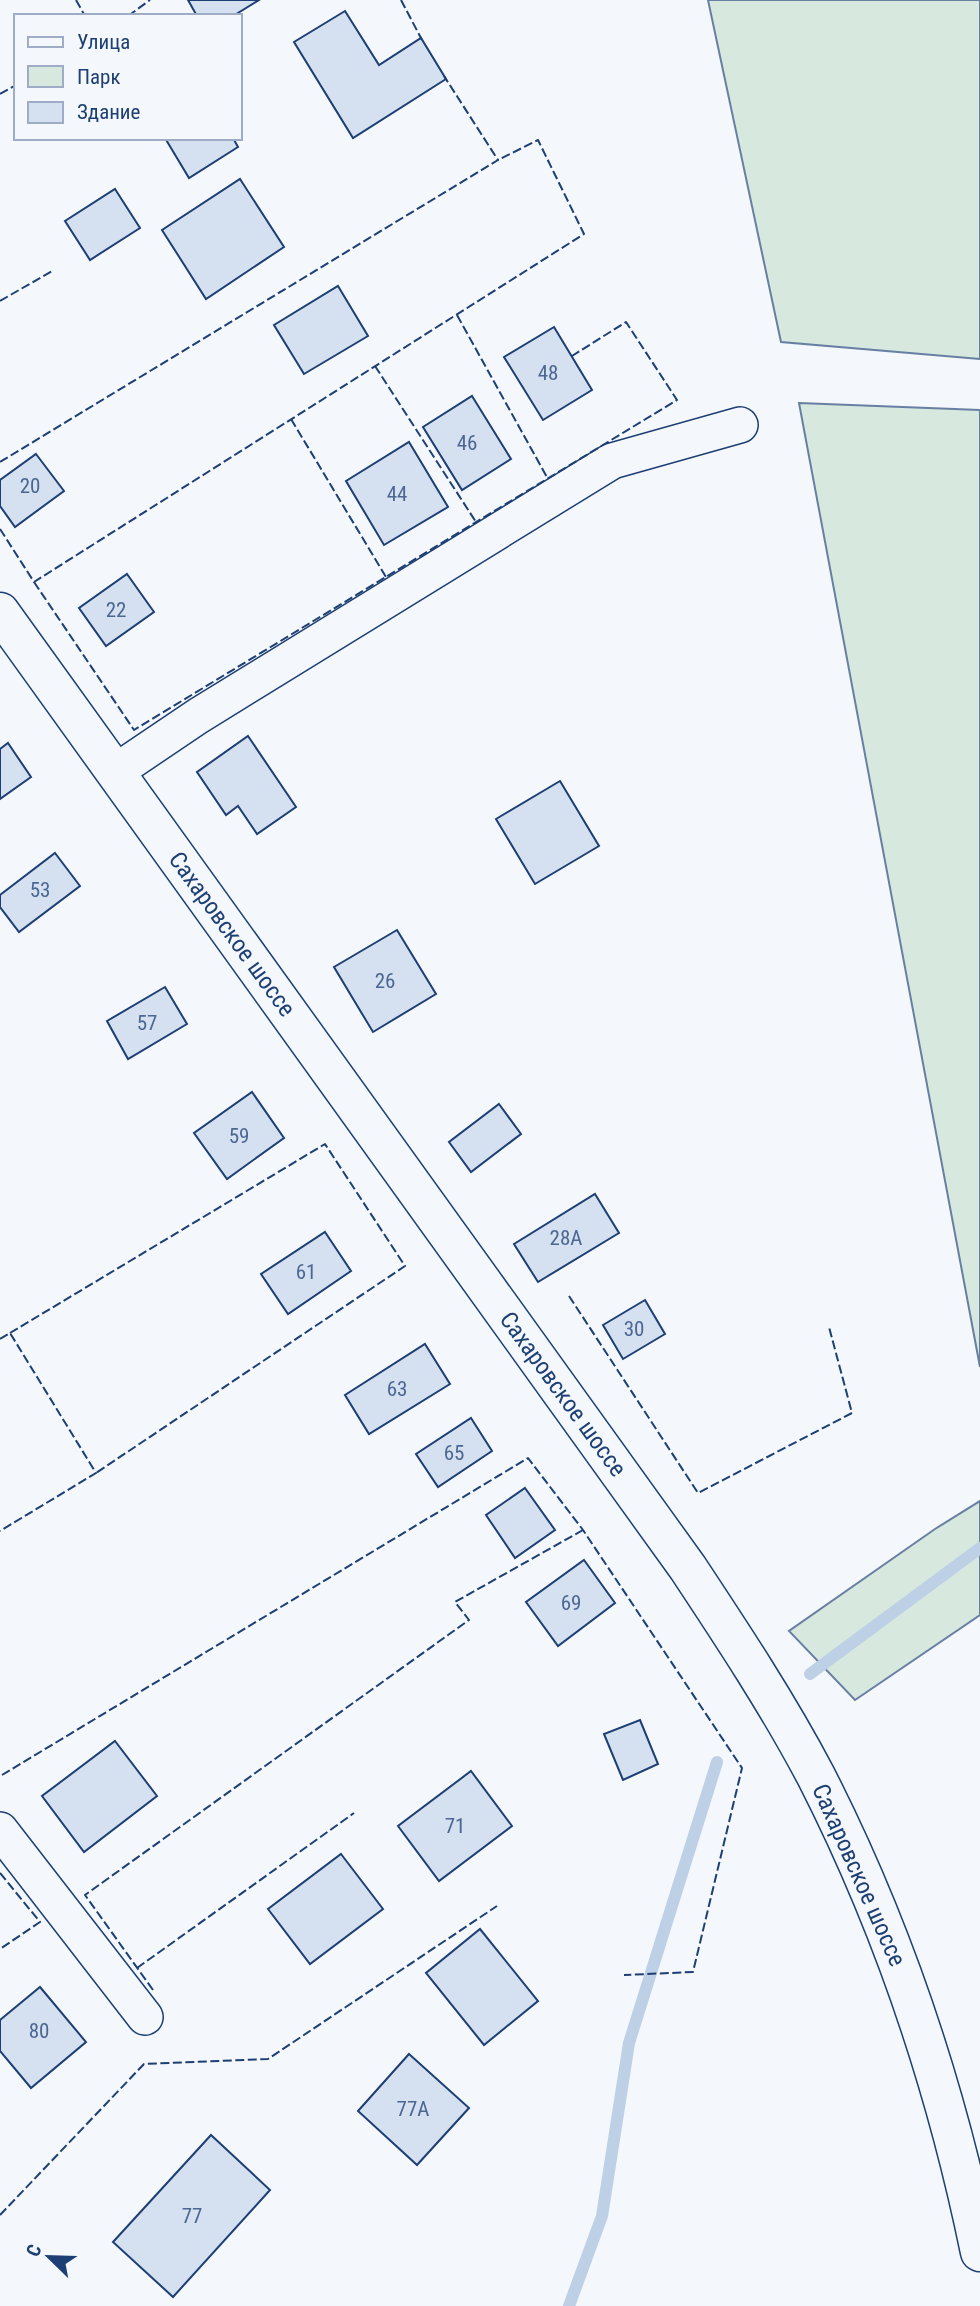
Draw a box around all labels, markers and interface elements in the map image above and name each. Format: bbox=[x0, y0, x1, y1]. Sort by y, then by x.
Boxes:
legend bbox=[14, 14, 242, 140]
text: Улица bbox=[77, 30, 130, 54]
text: Парк bbox=[77, 65, 121, 89]
text: Здание bbox=[77, 100, 141, 124]
house number: 48 bbox=[538, 361, 558, 385]
house number: 46 bbox=[457, 431, 477, 455]
house number: 20 bbox=[20, 474, 40, 498]
house number: 44 bbox=[387, 482, 407, 506]
house number: 22 bbox=[106, 598, 126, 622]
street label: Сахаровское шоссе bbox=[163, 846, 301, 1022]
house number: 53 bbox=[30, 878, 50, 902]
house number: 26 bbox=[375, 969, 395, 993]
house number: 57 bbox=[137, 1011, 157, 1035]
house number: 59 bbox=[229, 1124, 249, 1148]
house number: 28А bbox=[550, 1226, 582, 1250]
house number: 61 bbox=[296, 1260, 316, 1284]
street label: Сахаровское шоссе bbox=[494, 1306, 632, 1482]
house number: 30 bbox=[624, 1317, 644, 1341]
house number: 63 bbox=[387, 1377, 407, 1401]
house number: 65 bbox=[444, 1441, 464, 1465]
house number: 69 bbox=[561, 1591, 581, 1615]
street label: Сахаровское шоссе bbox=[806, 1779, 912, 1971]
house number: 71 bbox=[445, 1814, 465, 1838]
house number: 80 bbox=[29, 2019, 49, 2043]
house number: 77А bbox=[397, 2097, 429, 2121]
house number: 77 bbox=[182, 2204, 202, 2228]
north arrow bbox=[14, 2222, 84, 2292]
text: С bbox=[21, 2241, 47, 2260]

